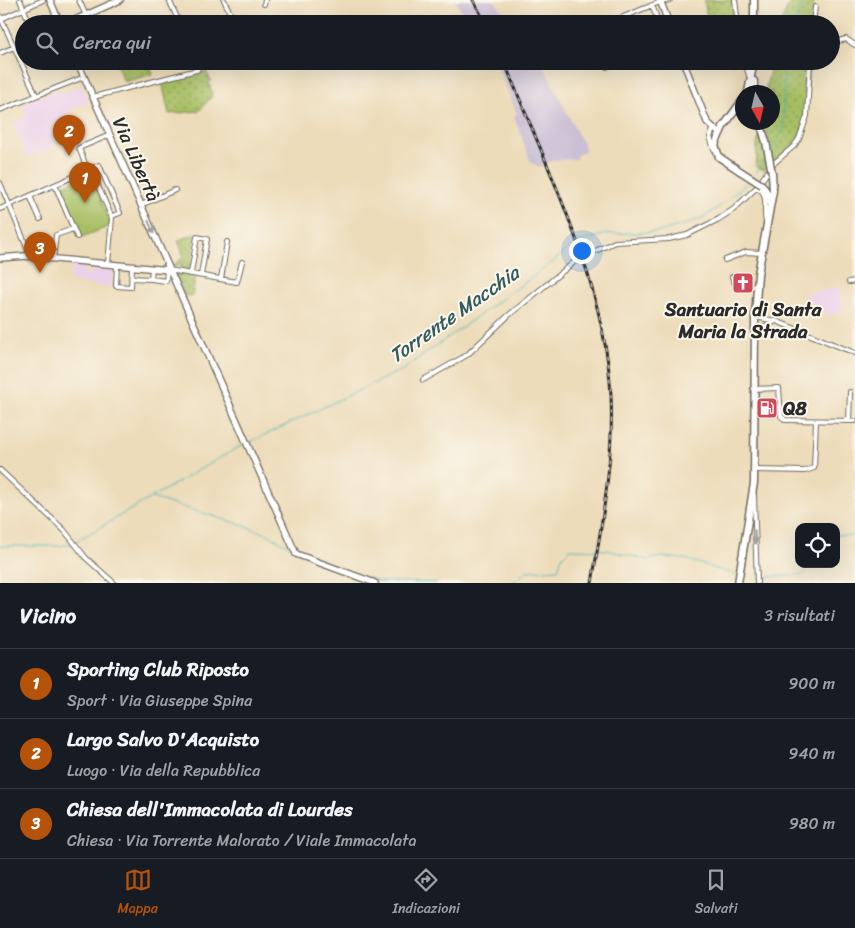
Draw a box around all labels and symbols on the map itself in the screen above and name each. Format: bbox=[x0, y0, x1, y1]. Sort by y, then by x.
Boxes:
north arrow bbox=[735, 85, 780, 130]
street label: Via Libertà bbox=[103, 111, 170, 208]
pin: 2 bbox=[53, 115, 85, 156]
pin: 1 bbox=[69, 162, 101, 203]
one-way arrow bbox=[147, 220, 155, 234]
pin: 3 bbox=[24, 232, 56, 273]
your location bbox=[569, 238, 595, 264]
water label: Torrente Macchia bbox=[382, 255, 529, 373]
church icon: Santuario di Santa Maria la Strada bbox=[731, 271, 755, 295]
place label: Santuario di Santa Maria la Strada bbox=[664, 293, 822, 348]
place label: Q8 bbox=[783, 392, 807, 425]
fuel station icon: Q8 bbox=[755, 396, 779, 420]
one-way arrow bbox=[752, 529, 760, 545]

